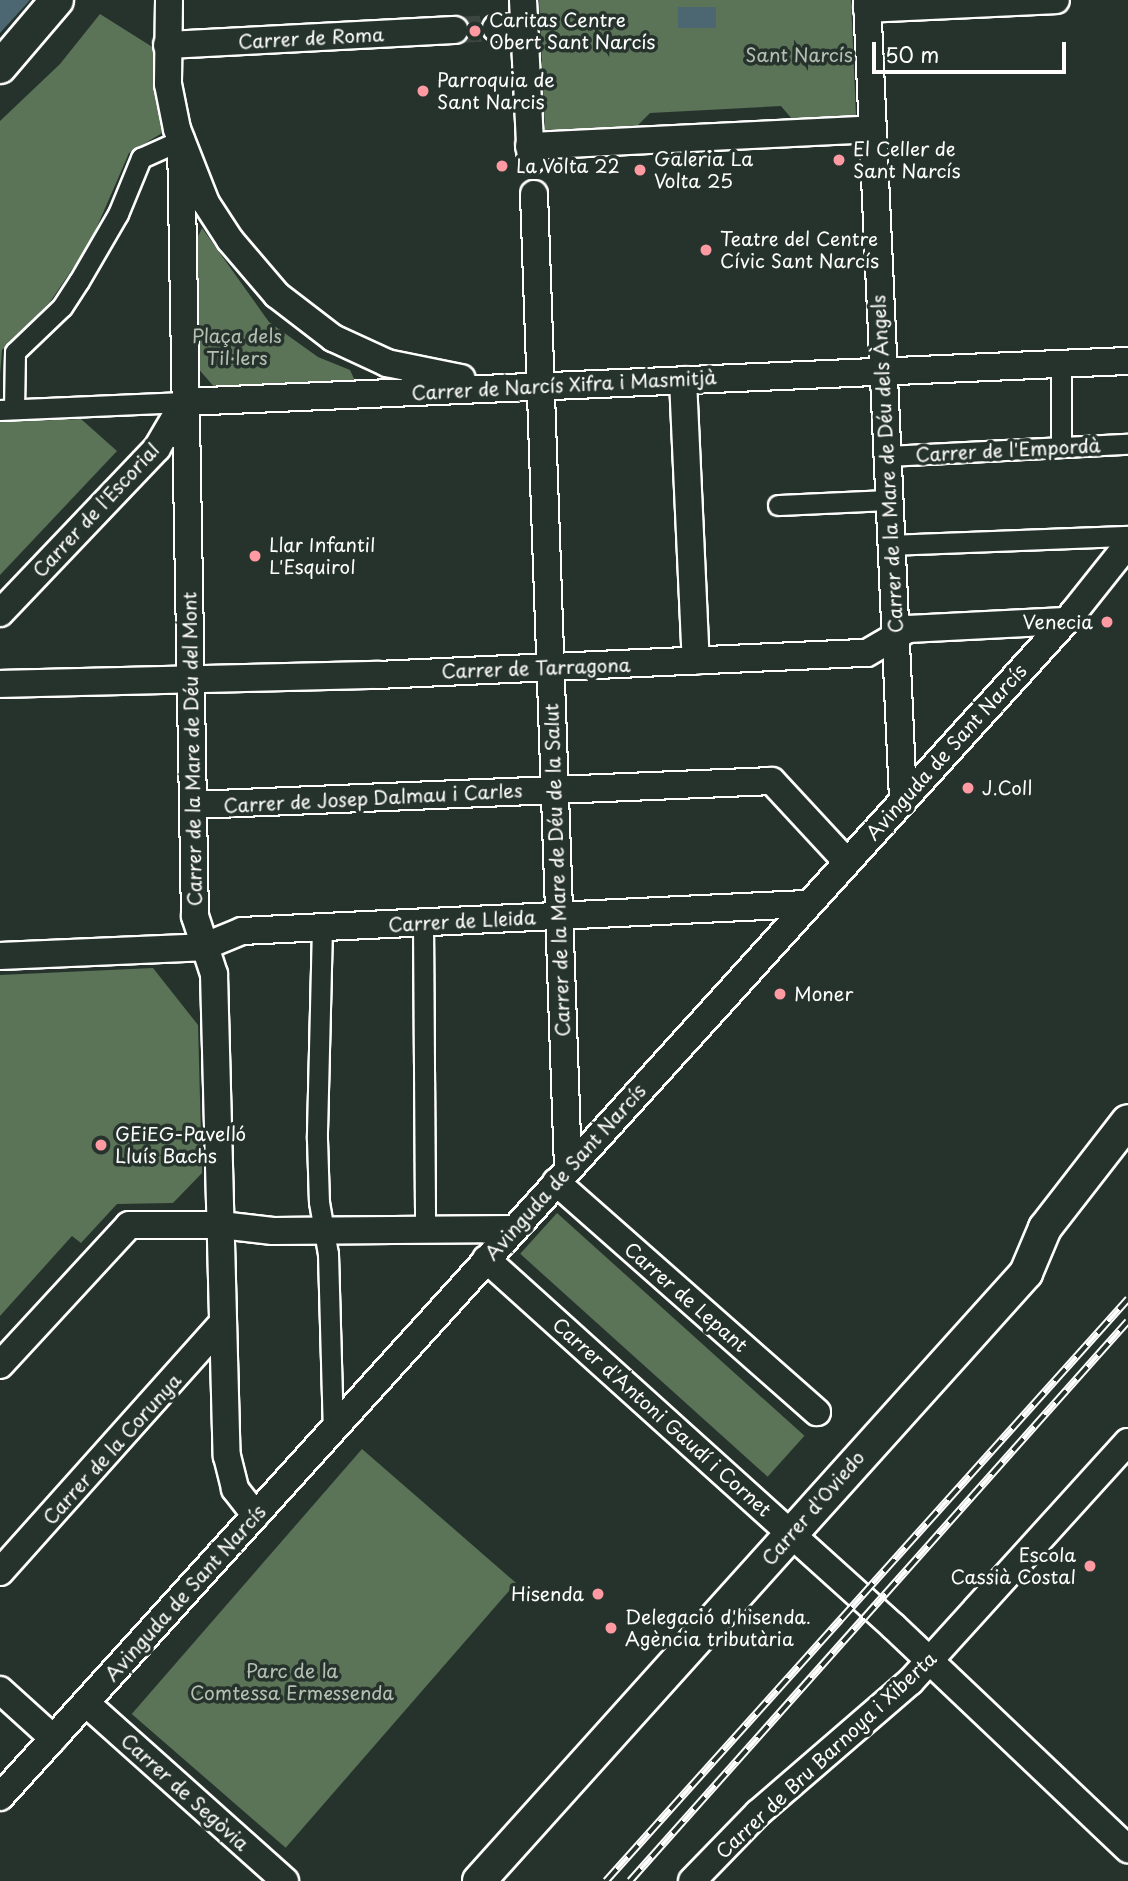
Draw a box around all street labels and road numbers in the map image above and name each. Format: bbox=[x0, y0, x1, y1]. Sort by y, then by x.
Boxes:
street label: Carrer de Roma bbox=[237, 23, 385, 53]
street label: Carrer de la Mare de Déu dels Àngels bbox=[867, 292, 907, 636]
street label: Carrer de Narcís Xifra i Masmitjà bbox=[408, 365, 720, 405]
street label: Carrer de l'Empordà bbox=[914, 434, 1102, 466]
street label: Carrer de l'Escorial bbox=[27, 438, 165, 582]
street label: Carrer de la Mare de Déu del Mont bbox=[178, 589, 206, 909]
street label: Carrer de Tarragona bbox=[441, 653, 631, 683]
street label: Avinguda de Sant Narcís bbox=[861, 659, 1031, 845]
street label: Carrer de la Mare de Déu de la Salut bbox=[540, 700, 574, 1040]
street label: Carrer de Josep Dalmau i Carles bbox=[222, 779, 524, 817]
street label: Carrer de Lleida bbox=[387, 906, 537, 936]
street label: Avinguda de Sant Narcís bbox=[480, 1079, 650, 1265]
street label: Carrer de Lepant bbox=[620, 1237, 752, 1357]
street label: Carrer d'Antoni Gaudí i Cornet bbox=[548, 1313, 776, 1521]
street label: Carrer de la Corunya bbox=[38, 1368, 186, 1530]
street label: Carrer d'Oviedo bbox=[757, 1446, 869, 1570]
street label: Avinguda de Sant Narcís bbox=[100, 1500, 270, 1686]
street label: Carrer de Bru Barnoya i Xiberta bbox=[710, 1645, 942, 1865]
street label: Carrer de Segòvia bbox=[116, 1729, 254, 1855]

